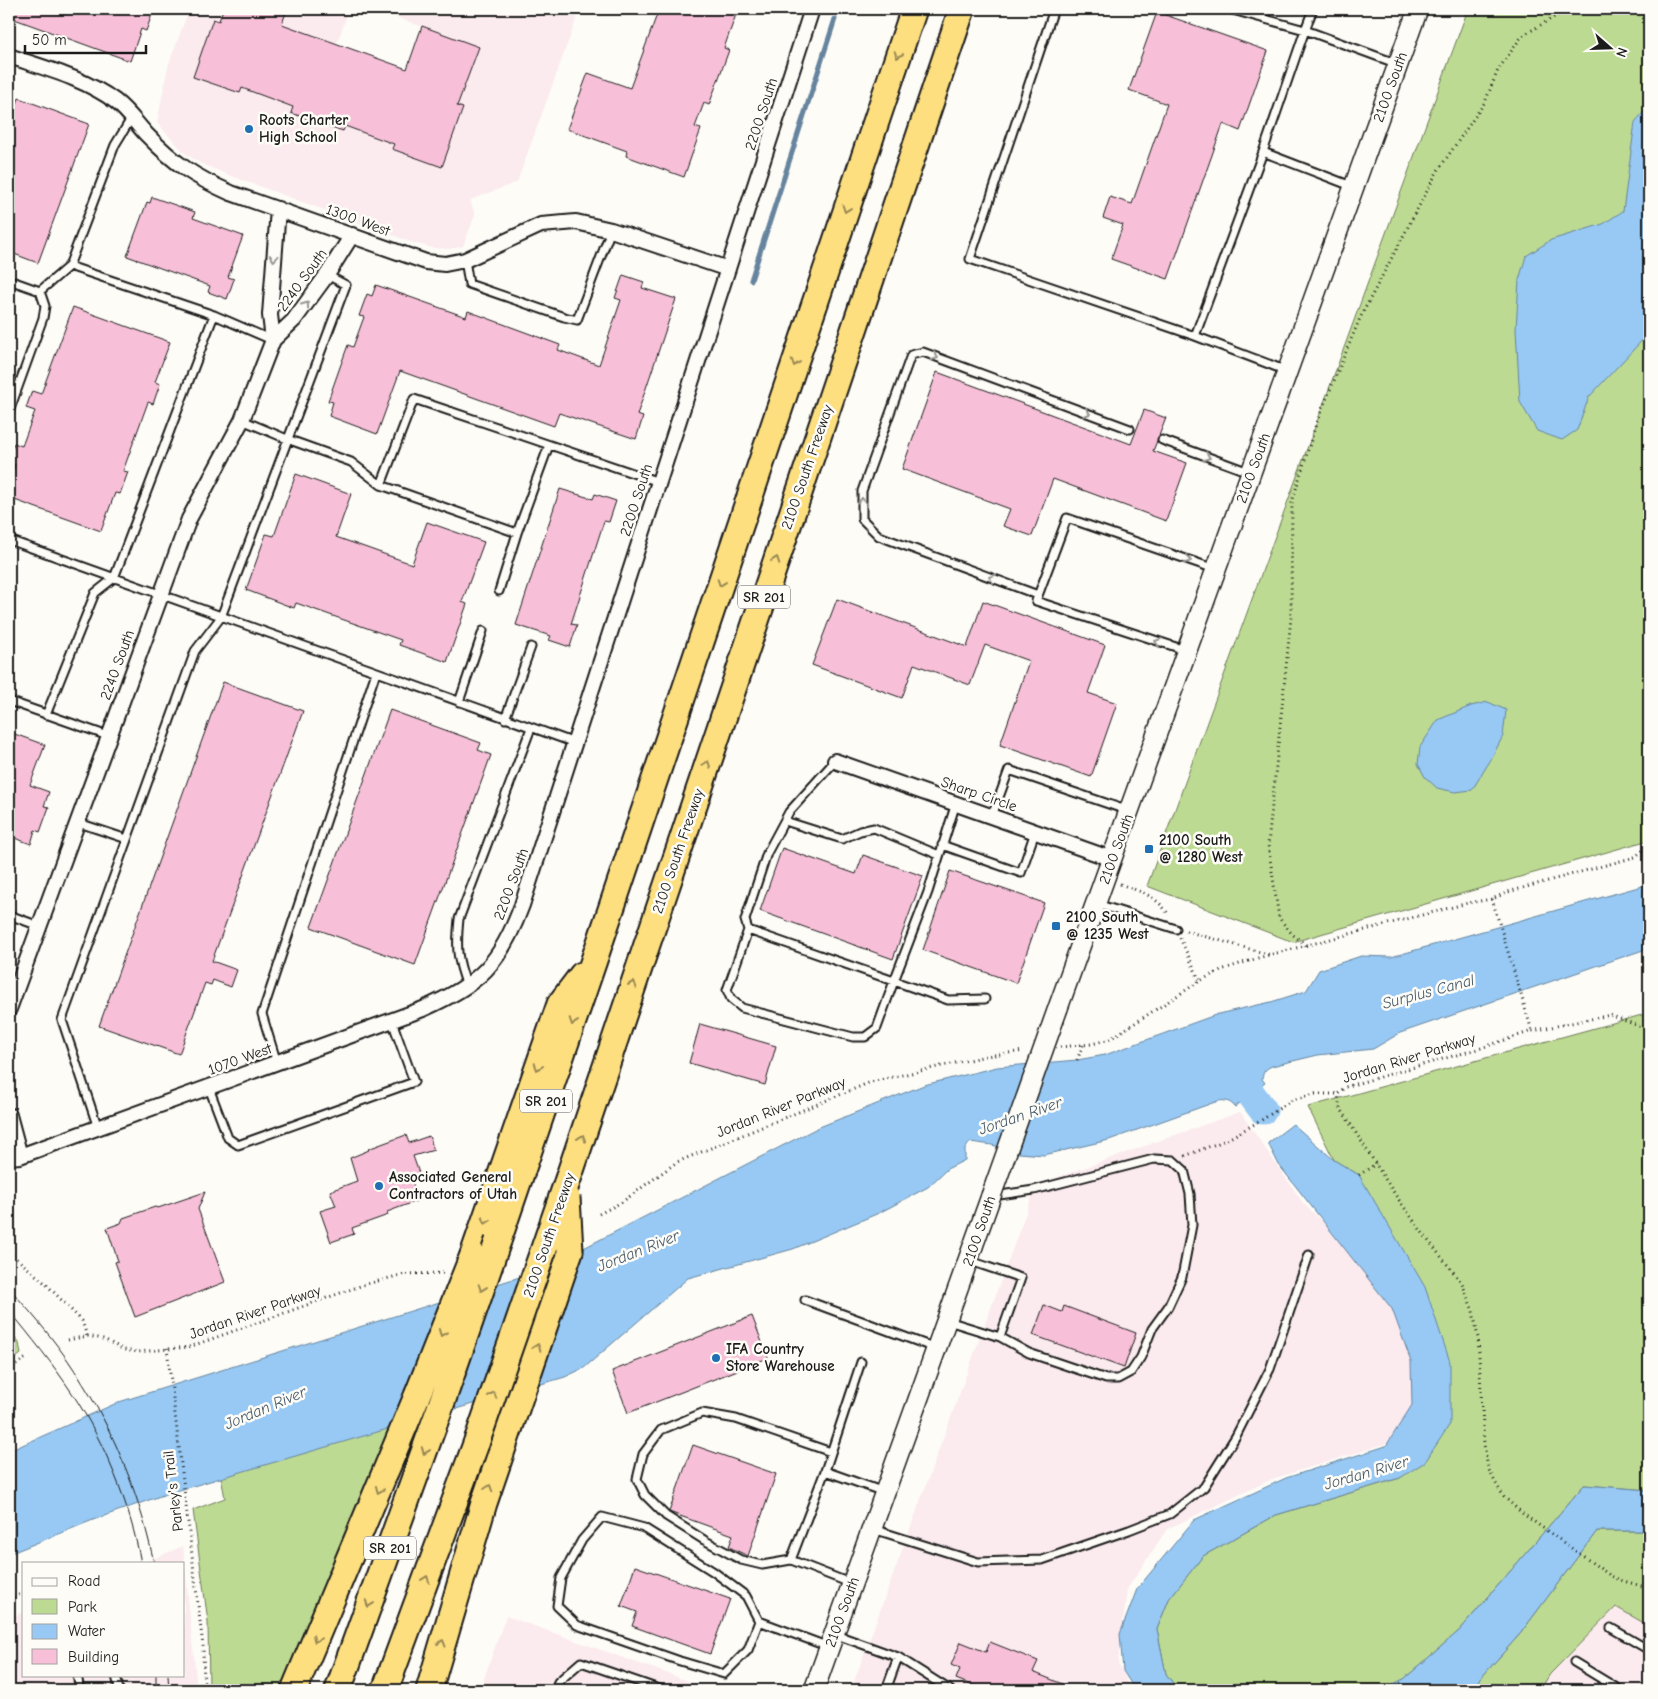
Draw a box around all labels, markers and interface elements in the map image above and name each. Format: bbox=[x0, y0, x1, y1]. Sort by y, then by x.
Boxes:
scale bar bbox=[25, 22, 146, 54]
north arrow bbox=[1586, 22, 1636, 72]
text: 50 m bbox=[32, 31, 67, 49]
text: N bbox=[1612, 45, 1631, 59]
street label: 2100 South bbox=[1369, 49, 1411, 125]
one-way arrow bbox=[894, 50, 904, 59]
street label: 2200 South bbox=[741, 75, 781, 153]
place label: Roots Charter High School bbox=[259, 111, 348, 146]
marker: Roots Charter High School bbox=[243, 123, 255, 135]
street label: 1300 West bbox=[324, 200, 393, 240]
one-way arrow bbox=[842, 204, 852, 213]
street label: 2240 South bbox=[273, 245, 331, 315]
one-way arrow bbox=[269, 254, 280, 262]
one-way arrow bbox=[300, 301, 309, 311]
one-way arrow bbox=[930, 351, 939, 361]
one-way arrow bbox=[791, 358, 801, 367]
street label: 2100 South Freeway bbox=[777, 402, 837, 532]
one-way arrow bbox=[1083, 407, 1091, 417]
street label: 2100 South bbox=[1232, 430, 1274, 506]
one-way arrow bbox=[1202, 451, 1211, 461]
street label: 2200 South bbox=[616, 461, 656, 539]
one-way arrow bbox=[857, 497, 867, 505]
one-way arrow bbox=[1183, 554, 1191, 564]
one-way arrow bbox=[770, 557, 780, 565]
one-way arrow bbox=[989, 574, 997, 584]
one-way arrow bbox=[716, 579, 726, 587]
road number: SR 201 bbox=[738, 586, 790, 608]
street label: 2240 South bbox=[96, 628, 138, 702]
one-way arrow bbox=[1154, 637, 1163, 647]
one-way arrow bbox=[702, 760, 712, 769]
street label: Sharp Circle bbox=[939, 773, 1020, 816]
street label: 2100 South Freeway bbox=[648, 786, 708, 916]
street label: 2100 South bbox=[1095, 811, 1137, 887]
place label: 2100 South @ 1280 West bbox=[1159, 831, 1244, 866]
marker: 2100 South @ 1280 West bbox=[1143, 843, 1155, 855]
street label: 2200 South bbox=[490, 846, 532, 922]
place label: 2100 South @ 1235 West bbox=[1066, 908, 1150, 943]
marker: 2100 South @ 1235 West bbox=[1050, 920, 1062, 932]
water label: Surplus Canal bbox=[1380, 971, 1477, 1013]
one-way arrow bbox=[628, 981, 638, 989]
one-way arrow bbox=[569, 1018, 579, 1026]
street label: Jordan River Parkway bbox=[1340, 1029, 1478, 1087]
street label: 1070 West bbox=[206, 1039, 275, 1079]
one-way arrow bbox=[534, 1062, 544, 1071]
street label: Jordan River Parkway bbox=[714, 1073, 849, 1141]
road number: SR 201 bbox=[520, 1090, 572, 1112]
water label: Jordan River bbox=[975, 1093, 1065, 1139]
one-way arrow bbox=[576, 1135, 586, 1143]
place label: Associated General Contractors of Utah bbox=[389, 1168, 517, 1203]
street label: 2100 South Freeway bbox=[519, 1170, 579, 1300]
marker: Associated General Contractors of Utah bbox=[373, 1180, 385, 1192]
street label: 2100 South bbox=[959, 1193, 999, 1269]
one-way arrow bbox=[482, 1216, 492, 1224]
water label: Jordan River bbox=[594, 1226, 683, 1276]
street label: Jordan River Parkway bbox=[187, 1281, 323, 1343]
one-way arrow bbox=[478, 1283, 488, 1291]
one-way arrow bbox=[438, 1328, 448, 1337]
place label: IFA Country Store Warehouse bbox=[726, 1340, 835, 1375]
one-way arrow bbox=[531, 1344, 541, 1352]
marker: IFA Country Store Warehouse bbox=[710, 1352, 722, 1364]
water label: Jordan River bbox=[221, 1382, 309, 1434]
one-way arrow bbox=[487, 1392, 497, 1400]
one-way arrow bbox=[421, 1446, 431, 1455]
street label: Parley's Trail bbox=[159, 1450, 187, 1532]
water label: Jordan River bbox=[1321, 1452, 1411, 1494]
one-way arrow bbox=[483, 1484, 493, 1493]
one-way arrow bbox=[374, 1485, 384, 1493]
road number: SR 201 bbox=[364, 1536, 416, 1560]
legend bbox=[22, 1562, 185, 1676]
text: Road bbox=[68, 1572, 100, 1590]
street label: 2100 South bbox=[821, 1574, 863, 1650]
one-way arrow bbox=[420, 1575, 431, 1584]
text: Park bbox=[68, 1598, 97, 1616]
one-way arrow bbox=[365, 1599, 375, 1608]
text: Water bbox=[68, 1622, 105, 1640]
one-way arrow bbox=[311, 1634, 322, 1643]
one-way arrow bbox=[436, 1639, 447, 1648]
text: Building bbox=[68, 1648, 119, 1666]

